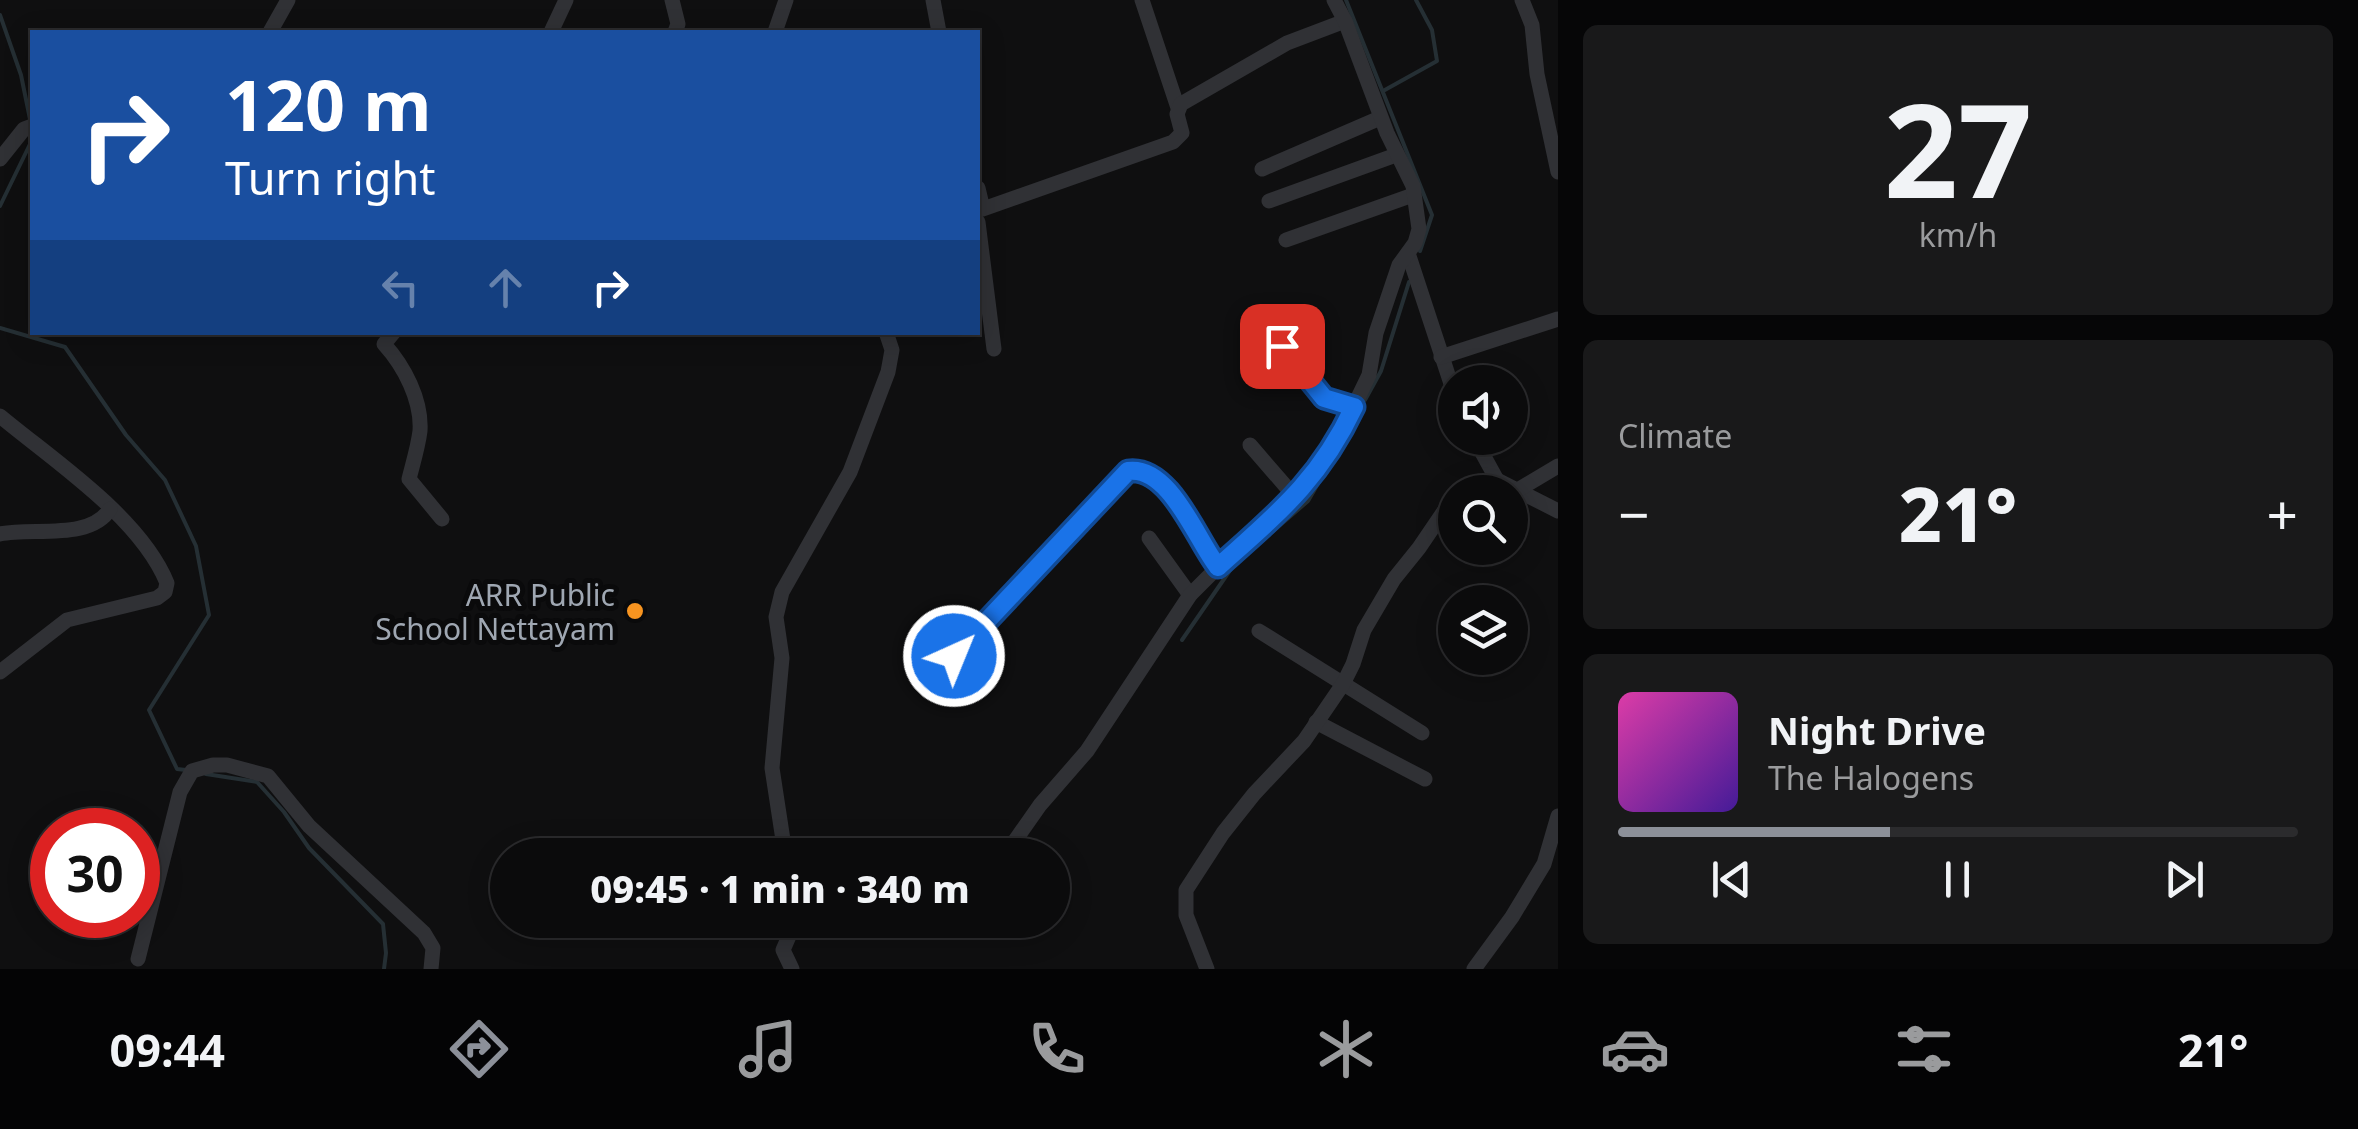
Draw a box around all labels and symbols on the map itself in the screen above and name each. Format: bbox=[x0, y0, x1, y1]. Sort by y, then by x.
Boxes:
pin bbox=[1240, 304, 1325, 389]
place label: ARR Public School Nettayam bbox=[375, 574, 615, 649]
marker: ARR Public School Nettayam bbox=[624, 600, 646, 622]
position arrow bbox=[902, 604, 1006, 708]
speed limit sign: 30 bbox=[30, 808, 160, 938]

